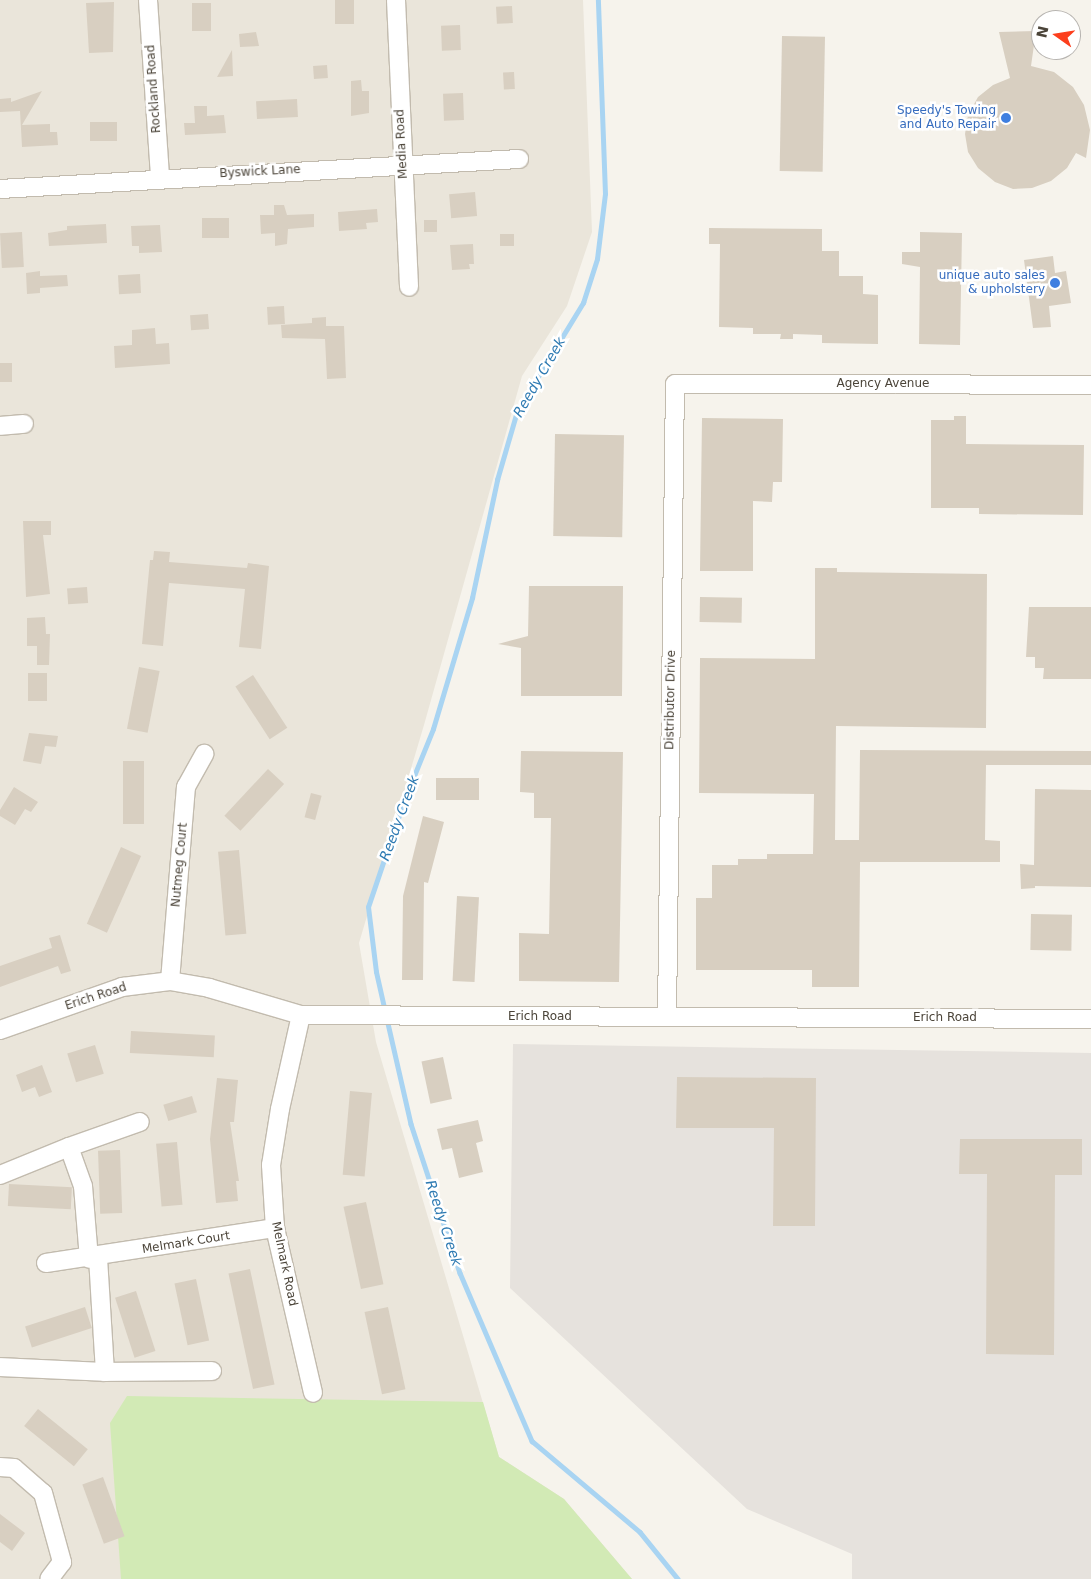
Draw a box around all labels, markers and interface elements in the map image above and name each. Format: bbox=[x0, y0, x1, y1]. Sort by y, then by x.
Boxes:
north arrow bbox=[1031, 10, 1081, 60]
text: N bbox=[1033, 24, 1051, 39]
street label: Rockland Road bbox=[144, 44, 164, 134]
place label: Speedy's Towing and Auto Repair bbox=[897, 104, 996, 132]
street label: Media Road bbox=[393, 109, 411, 179]
marker: Speedy's Towing and Auto Repair bbox=[1000, 112, 1012, 124]
street label: Byswick Lane bbox=[219, 163, 301, 181]
place label: unique auto sales & upholstery bbox=[939, 269, 1045, 297]
marker: unique auto sales & upholstery bbox=[1049, 277, 1061, 289]
water label: Reedy Creek bbox=[509, 334, 569, 420]
street label: Agency Avenue bbox=[837, 377, 929, 391]
street label: Distributor Drive bbox=[663, 650, 679, 750]
water label: Reedy Creek bbox=[376, 773, 422, 863]
street label: Nutmeg Court bbox=[169, 822, 191, 908]
street label: Erich Road bbox=[63, 980, 129, 1014]
street label: Erich Road bbox=[508, 1010, 572, 1024]
street label: Erich Road bbox=[913, 1011, 977, 1025]
water label: Reedy Creek bbox=[422, 1178, 466, 1268]
street label: Melmark Road bbox=[268, 1220, 300, 1308]
street label: Melmark Court bbox=[141, 1229, 231, 1257]

